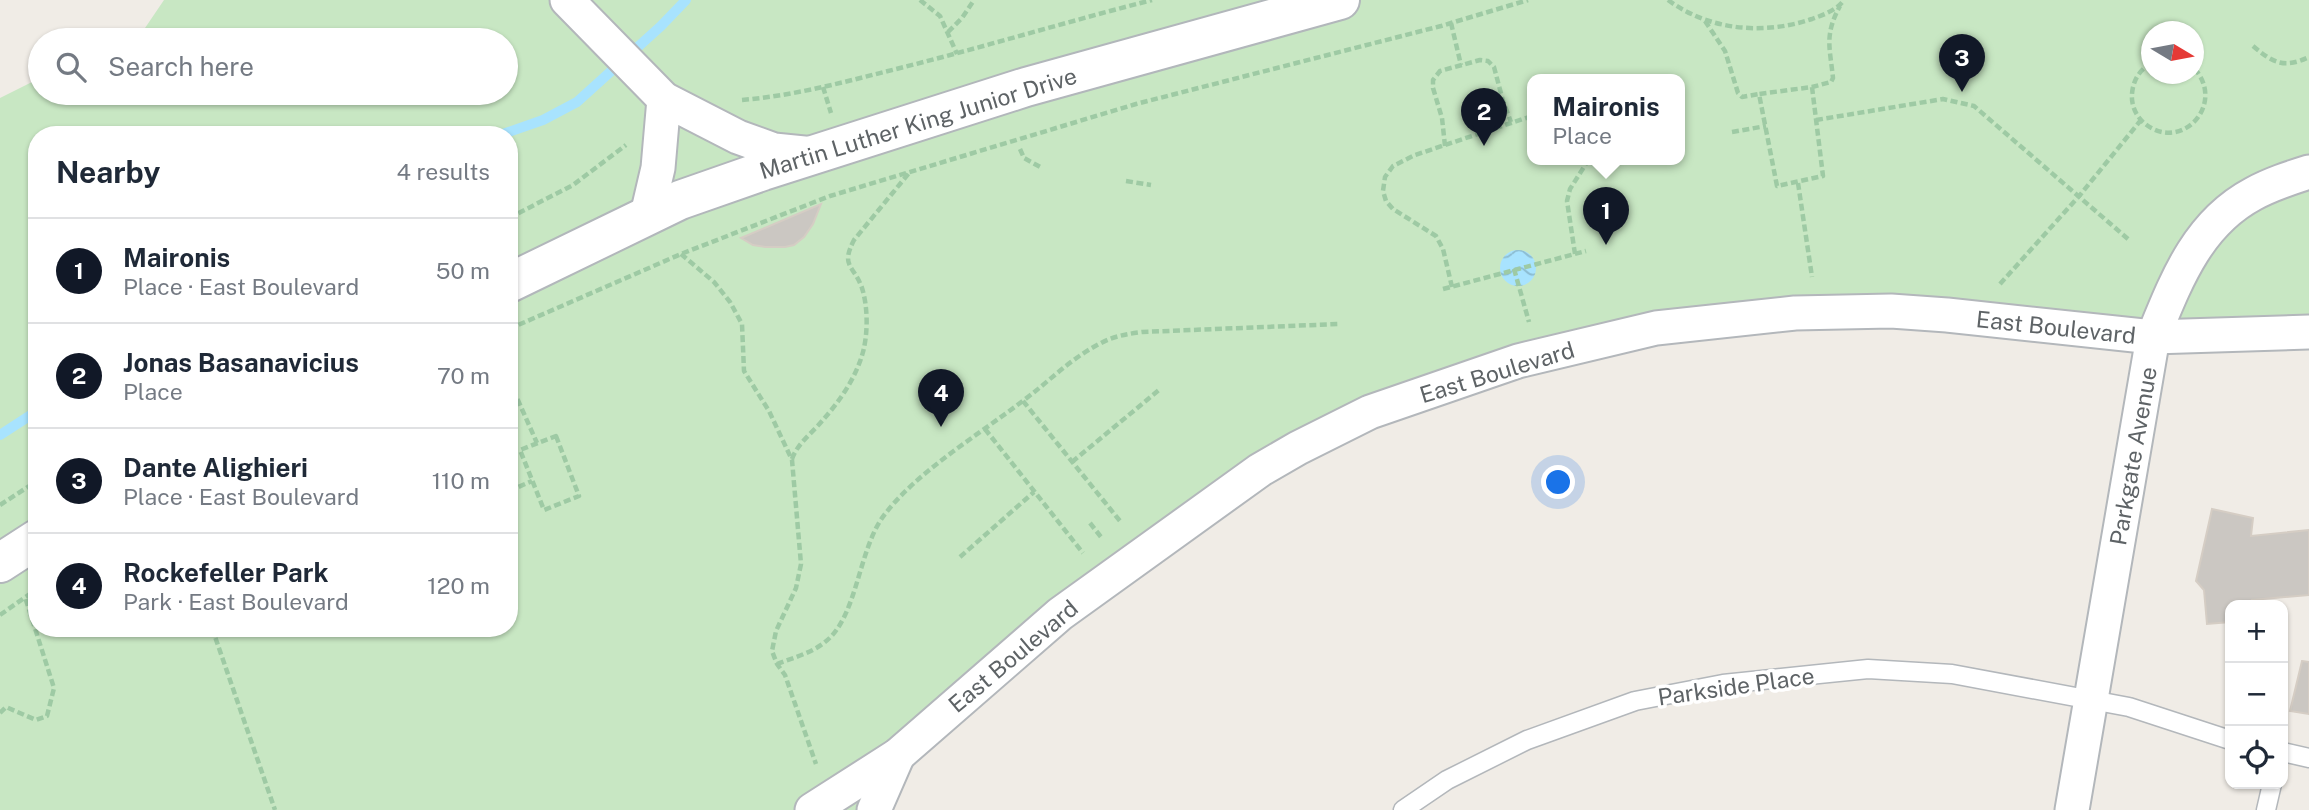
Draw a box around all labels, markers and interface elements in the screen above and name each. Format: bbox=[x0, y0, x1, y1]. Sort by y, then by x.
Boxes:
north arrow bbox=[2141, 21, 2204, 84]
search box bbox=[28, 28, 518, 105]
pin: 3 bbox=[1939, 34, 1985, 92]
icon: search bbox=[52, 48, 90, 86]
text: Search here bbox=[108, 51, 254, 82]
street label: Martin Luther King Junior Drive bbox=[756, 62, 1080, 184]
popup bbox=[1527, 74, 1685, 165]
pin: 2 bbox=[1461, 88, 1507, 146]
text: Maironis bbox=[1552, 91, 1660, 122]
text: Place bbox=[1552, 122, 1612, 149]
text: Nearby bbox=[56, 154, 160, 190]
text: 4 results bbox=[396, 158, 490, 185]
pin: 1 bbox=[1583, 187, 1629, 245]
text: Maironis bbox=[123, 242, 230, 273]
text: 1 bbox=[74, 257, 84, 284]
text: 50 m bbox=[436, 257, 490, 284]
text: Place · East Boulevard bbox=[123, 273, 359, 300]
street label: East Boulevard bbox=[1975, 305, 2137, 349]
street label: East Boulevard bbox=[1416, 336, 1578, 408]
text: Jonas Basanavicius bbox=[123, 347, 359, 378]
text: 2 bbox=[72, 362, 86, 389]
text: 70 m bbox=[437, 362, 490, 389]
street label: Parkgate Avenue bbox=[2104, 365, 2162, 547]
pin: 4 bbox=[918, 369, 964, 427]
text: Place bbox=[123, 378, 183, 405]
text: Dante Alighieri bbox=[123, 452, 308, 483]
your location bbox=[1541, 465, 1575, 499]
text: 3 bbox=[71, 467, 87, 494]
text: 110 m bbox=[432, 467, 490, 494]
text: Place · East Boulevard bbox=[123, 483, 359, 510]
text: Rockefeller Park bbox=[123, 557, 329, 588]
text: 4 bbox=[71, 572, 87, 599]
text: 120 m bbox=[427, 572, 490, 599]
text: Park · East Boulevard bbox=[123, 588, 349, 615]
street label: East Boulevard bbox=[943, 594, 1083, 718]
map controls bbox=[2225, 600, 2288, 789]
button: + bbox=[2225, 600, 2288, 663]
street label: Parkside Place bbox=[1656, 662, 1816, 710]
button: − bbox=[2225, 663, 2288, 726]
button: locate bbox=[2225, 726, 2288, 789]

